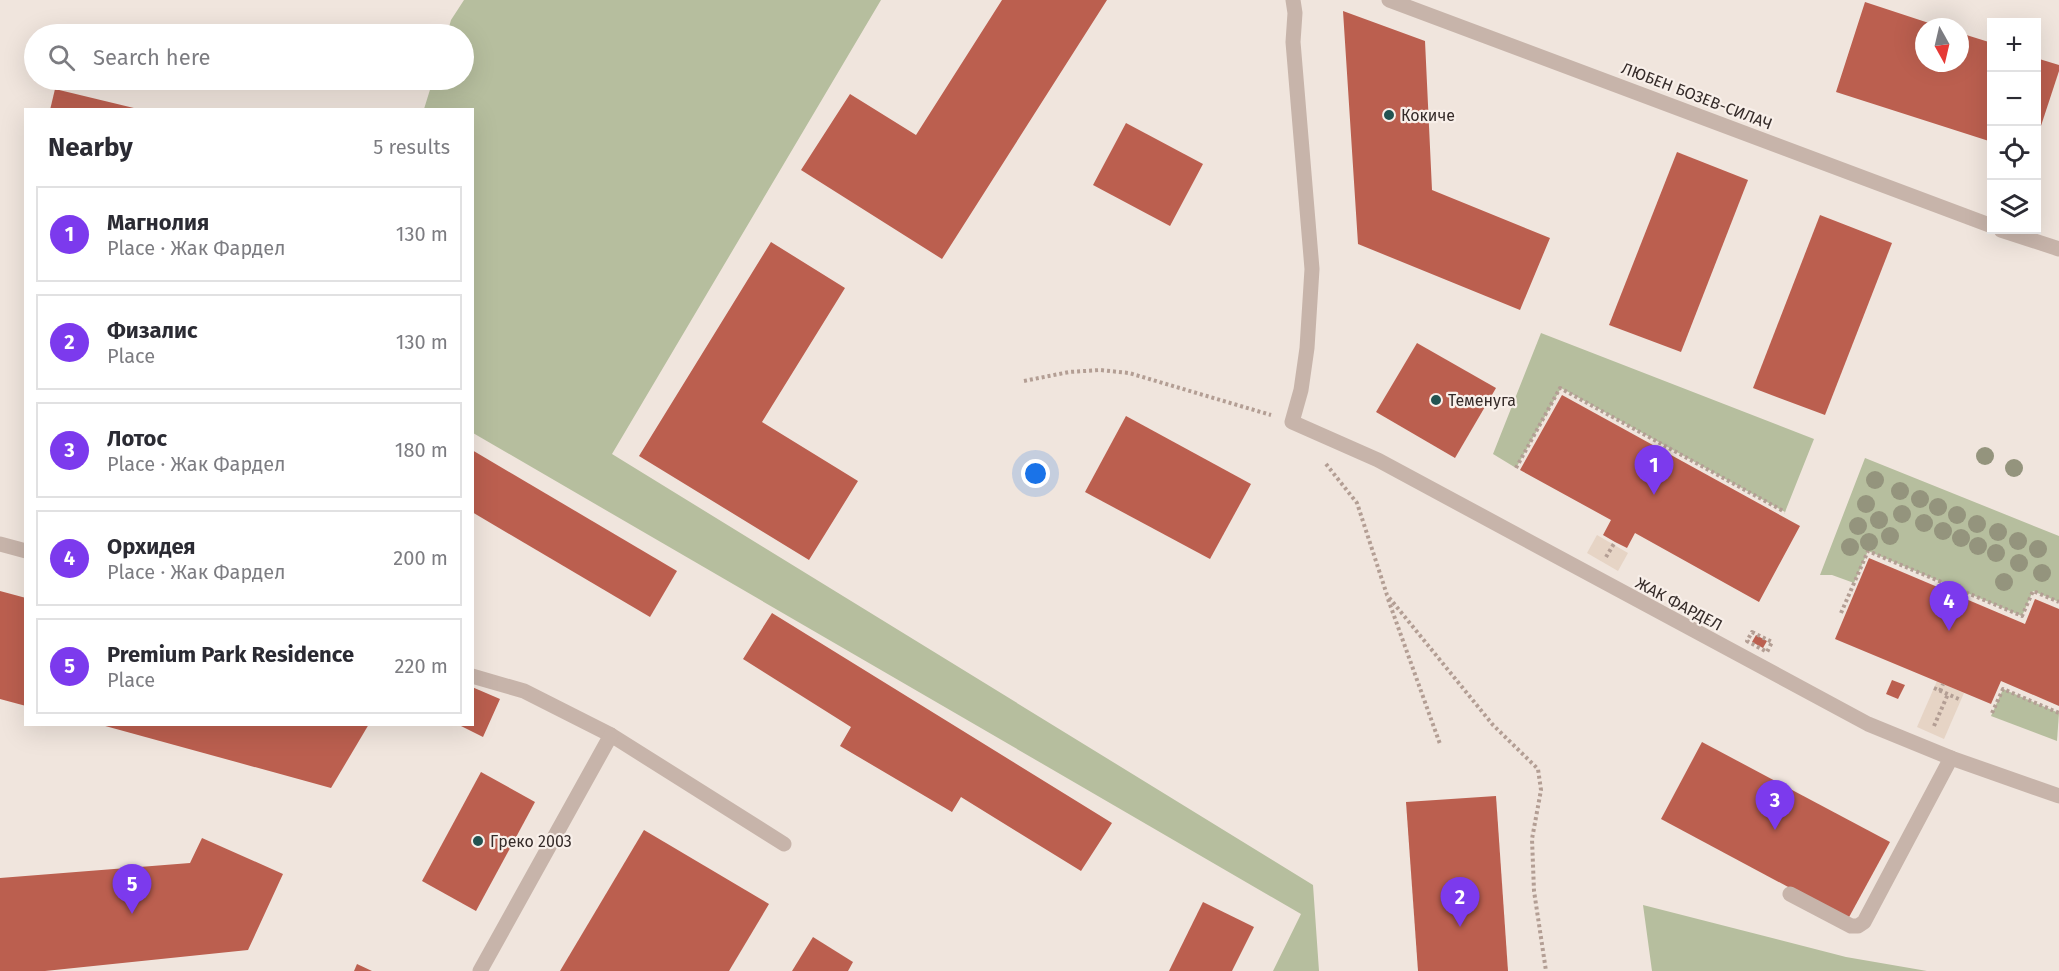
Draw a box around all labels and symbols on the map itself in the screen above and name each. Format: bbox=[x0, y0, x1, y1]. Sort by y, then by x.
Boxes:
north arrow bbox=[1915, 18, 1969, 72]
street label: ЛЮБЕН БОЗЕВ-СИЛАЧ bbox=[1619, 58, 1775, 134]
place label: Кокиче bbox=[1401, 106, 1455, 125]
marker: Кокиче bbox=[1382, 108, 1396, 122]
place label: Теменуга bbox=[1448, 391, 1516, 410]
marker: Теменуга bbox=[1429, 393, 1443, 407]
pin: 1 bbox=[1634, 446, 1674, 495]
your location bbox=[1021, 459, 1050, 488]
street label: ЖАК ФАРДЕЛ bbox=[1632, 573, 1726, 635]
pin: 4 bbox=[1930, 582, 1968, 631]
pin: 3 bbox=[1756, 780, 1794, 830]
place label: Греко 2003 bbox=[490, 832, 572, 851]
marker: Греко 2003 bbox=[471, 834, 485, 848]
pin: 5 bbox=[112, 864, 152, 914]
pin: 2 bbox=[1440, 878, 1480, 927]

